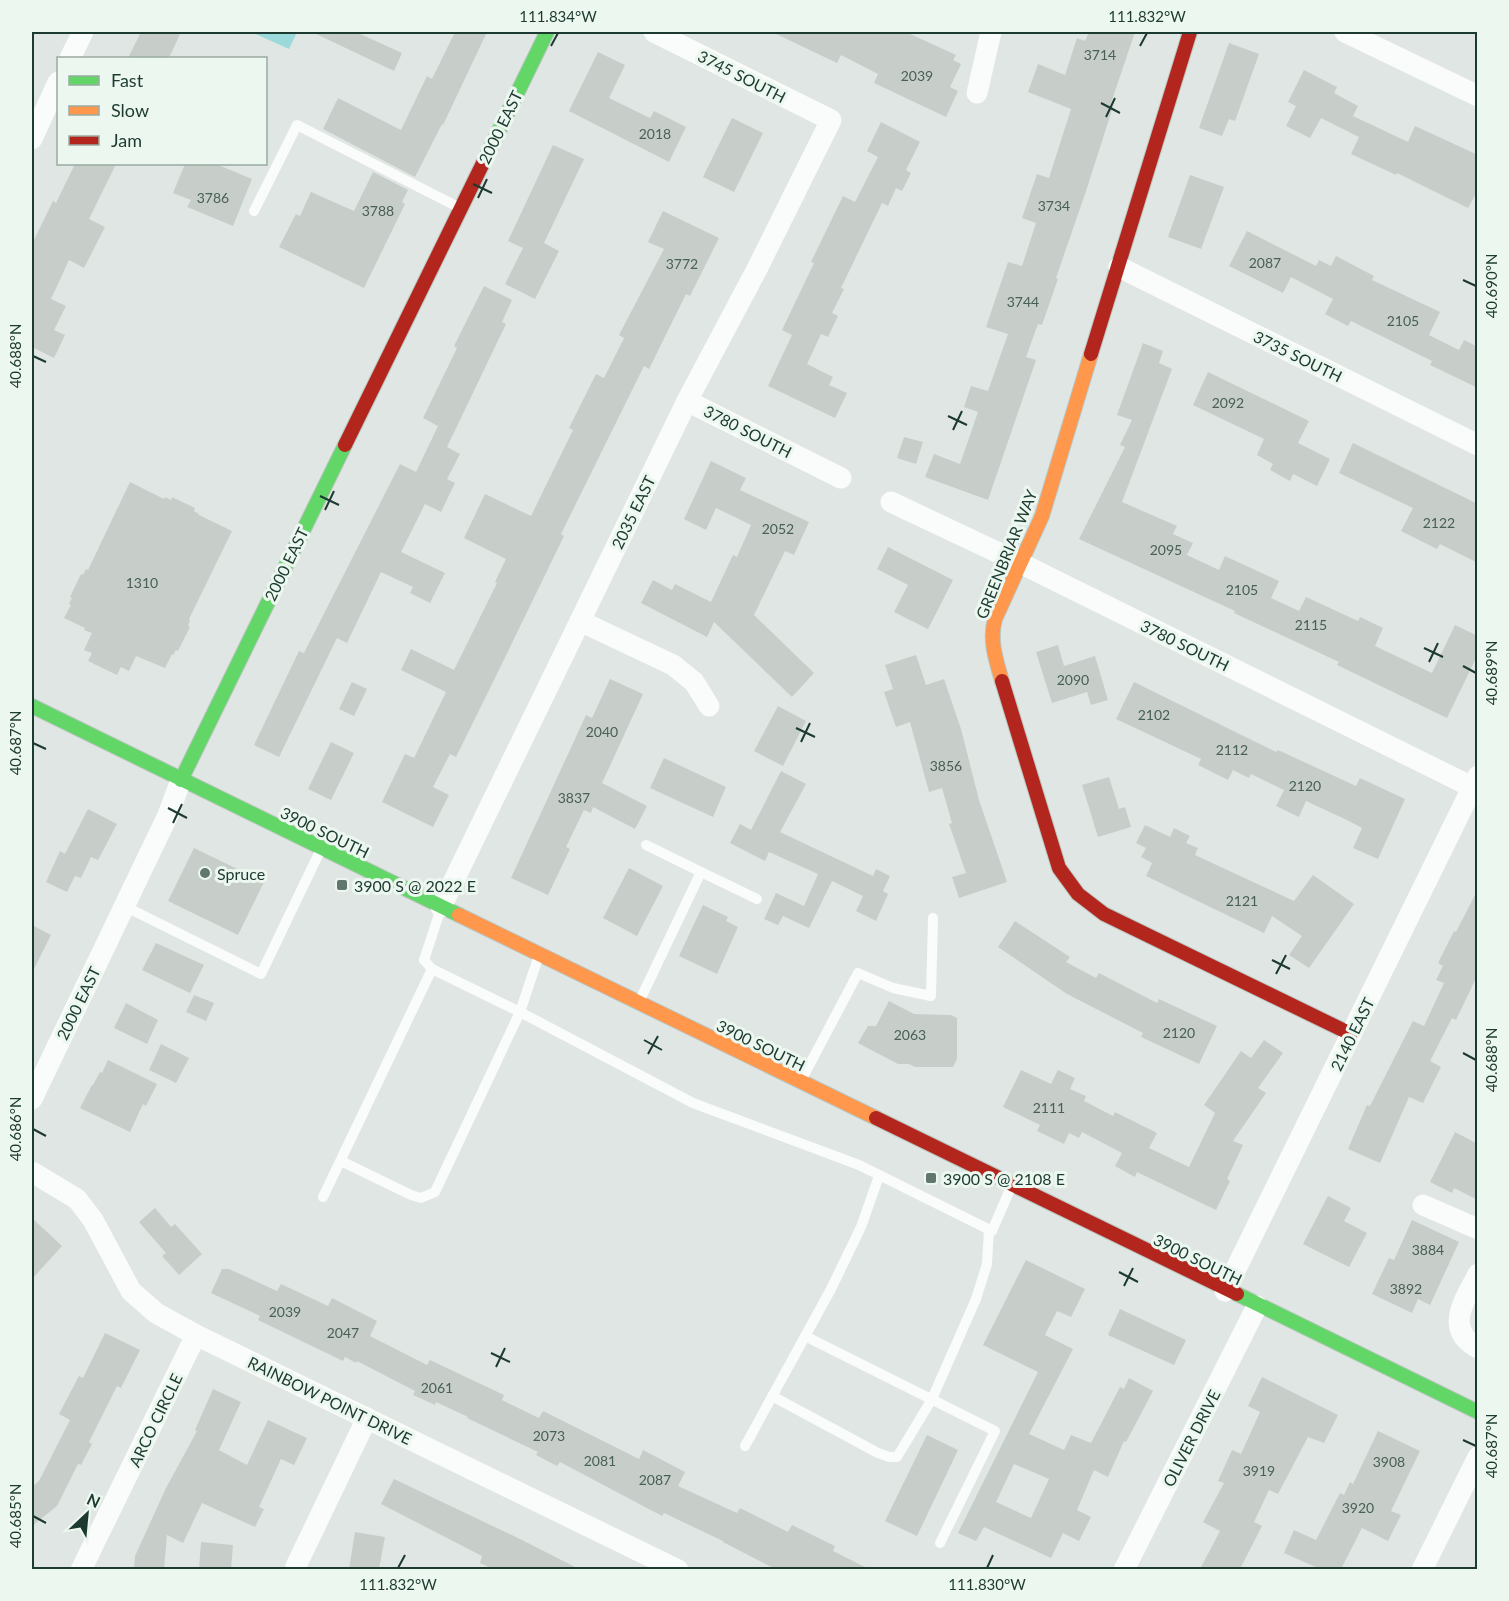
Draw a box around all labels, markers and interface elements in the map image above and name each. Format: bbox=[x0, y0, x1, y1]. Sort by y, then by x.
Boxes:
text: 111.834°W bbox=[519, 7, 597, 25]
text: 111.832°W bbox=[1108, 7, 1186, 25]
street label: 3745 SOUTH bbox=[695, 46, 789, 106]
house number: 3714 bbox=[1084, 46, 1116, 63]
legend bbox=[57, 57, 267, 165]
house number: 2039 bbox=[901, 67, 933, 84]
text: Fast bbox=[111, 69, 144, 91]
street label: 2000 EAST bbox=[474, 87, 526, 167]
text: Slow bbox=[111, 99, 149, 121]
house number: 2018 bbox=[639, 125, 671, 142]
text: Jam bbox=[111, 129, 142, 151]
house number: 3786 bbox=[197, 189, 229, 206]
house number: 3734 bbox=[1038, 197, 1070, 214]
house number: 3788 bbox=[362, 202, 394, 219]
house number: 2087 bbox=[1249, 254, 1281, 271]
text: 40.690°N bbox=[1482, 254, 1500, 318]
house number: 3772 bbox=[666, 255, 698, 272]
house number: 3744 bbox=[1007, 293, 1039, 310]
house number: 2105 bbox=[1387, 312, 1419, 329]
text: 40.688°N bbox=[6, 324, 24, 388]
street label: 3735 SOUTH bbox=[1251, 326, 1345, 386]
house number: 2092 bbox=[1212, 394, 1244, 411]
street label: 3780 SOUTH bbox=[701, 401, 795, 461]
street label: 2035 EAST bbox=[607, 472, 659, 552]
street label: GREENBRIAR WAY bbox=[971, 487, 1041, 621]
house number: 2122 bbox=[1423, 514, 1455, 531]
house number: 2052 bbox=[762, 520, 794, 537]
street label: 2000 EAST bbox=[260, 524, 312, 604]
house number: 2095 bbox=[1150, 541, 1182, 558]
house number: 1310 bbox=[126, 574, 158, 591]
house number: 2105 bbox=[1226, 581, 1258, 598]
street label: 3780 SOUTH bbox=[1138, 615, 1232, 675]
house number: 2115 bbox=[1295, 616, 1327, 633]
text: 40.689°N bbox=[1482, 641, 1500, 705]
house number: 2090 bbox=[1057, 671, 1089, 688]
house number: 2102 bbox=[1138, 706, 1170, 723]
text: 40.687°N bbox=[6, 711, 24, 775]
house number: 2040 bbox=[586, 723, 618, 740]
house number: 2112 bbox=[1216, 741, 1248, 758]
house number: 3856 bbox=[930, 757, 962, 774]
house number: 2120 bbox=[1289, 777, 1321, 794]
house number: 3837 bbox=[558, 789, 590, 806]
street label: 3900 SOUTH bbox=[278, 802, 372, 862]
place label: Spruce bbox=[217, 864, 265, 883]
marker: Spruce bbox=[198, 866, 212, 880]
place label: 3900 S @ 2022 E bbox=[354, 876, 476, 895]
marker: 3900 S @ 2022 E bbox=[335, 878, 349, 892]
house number: 2121 bbox=[1226, 892, 1258, 909]
street label: 2000 EAST bbox=[52, 963, 104, 1043]
street label: 2140 EAST bbox=[1326, 994, 1378, 1074]
street label: 3900 SOUTH bbox=[714, 1015, 808, 1075]
house number: 2120 bbox=[1163, 1024, 1195, 1041]
house number: 2063 bbox=[894, 1026, 926, 1043]
text: 40.688°N bbox=[1482, 1028, 1500, 1092]
text: 40.686°N bbox=[6, 1097, 24, 1161]
house number: 2111 bbox=[1033, 1099, 1065, 1116]
place label: 3900 S @ 2108 E bbox=[943, 1169, 1065, 1188]
marker: 3900 S @ 2108 E bbox=[924, 1171, 938, 1185]
street label: 3900 SOUTH bbox=[1151, 1229, 1245, 1289]
house number: 3884 bbox=[1412, 1241, 1444, 1258]
house number: 3892 bbox=[1390, 1280, 1422, 1297]
house number: 2039 bbox=[269, 1303, 301, 1320]
house number: 2047 bbox=[327, 1324, 359, 1341]
street label: RAINBOW POINT DRIVE bbox=[245, 1352, 415, 1448]
street label: ARCO CIRCLE bbox=[124, 1370, 186, 1470]
house number: 2061 bbox=[421, 1379, 453, 1396]
street label: OLIVER DRIVE bbox=[1158, 1386, 1224, 1490]
text: 40.687°N bbox=[1482, 1414, 1500, 1478]
house number: 2073 bbox=[533, 1427, 565, 1444]
house number: 2081 bbox=[584, 1452, 616, 1469]
house number: 3908 bbox=[1373, 1453, 1405, 1470]
house number: 3919 bbox=[1243, 1462, 1275, 1479]
house number: 2087 bbox=[639, 1471, 671, 1488]
text: 40.685°N bbox=[6, 1484, 24, 1548]
north arrow bbox=[57, 1484, 117, 1544]
text: N bbox=[84, 1489, 103, 1511]
house number: 3920 bbox=[1342, 1499, 1374, 1516]
text: 111.832°W bbox=[359, 1575, 437, 1593]
text: 111.830°W bbox=[948, 1575, 1026, 1593]

